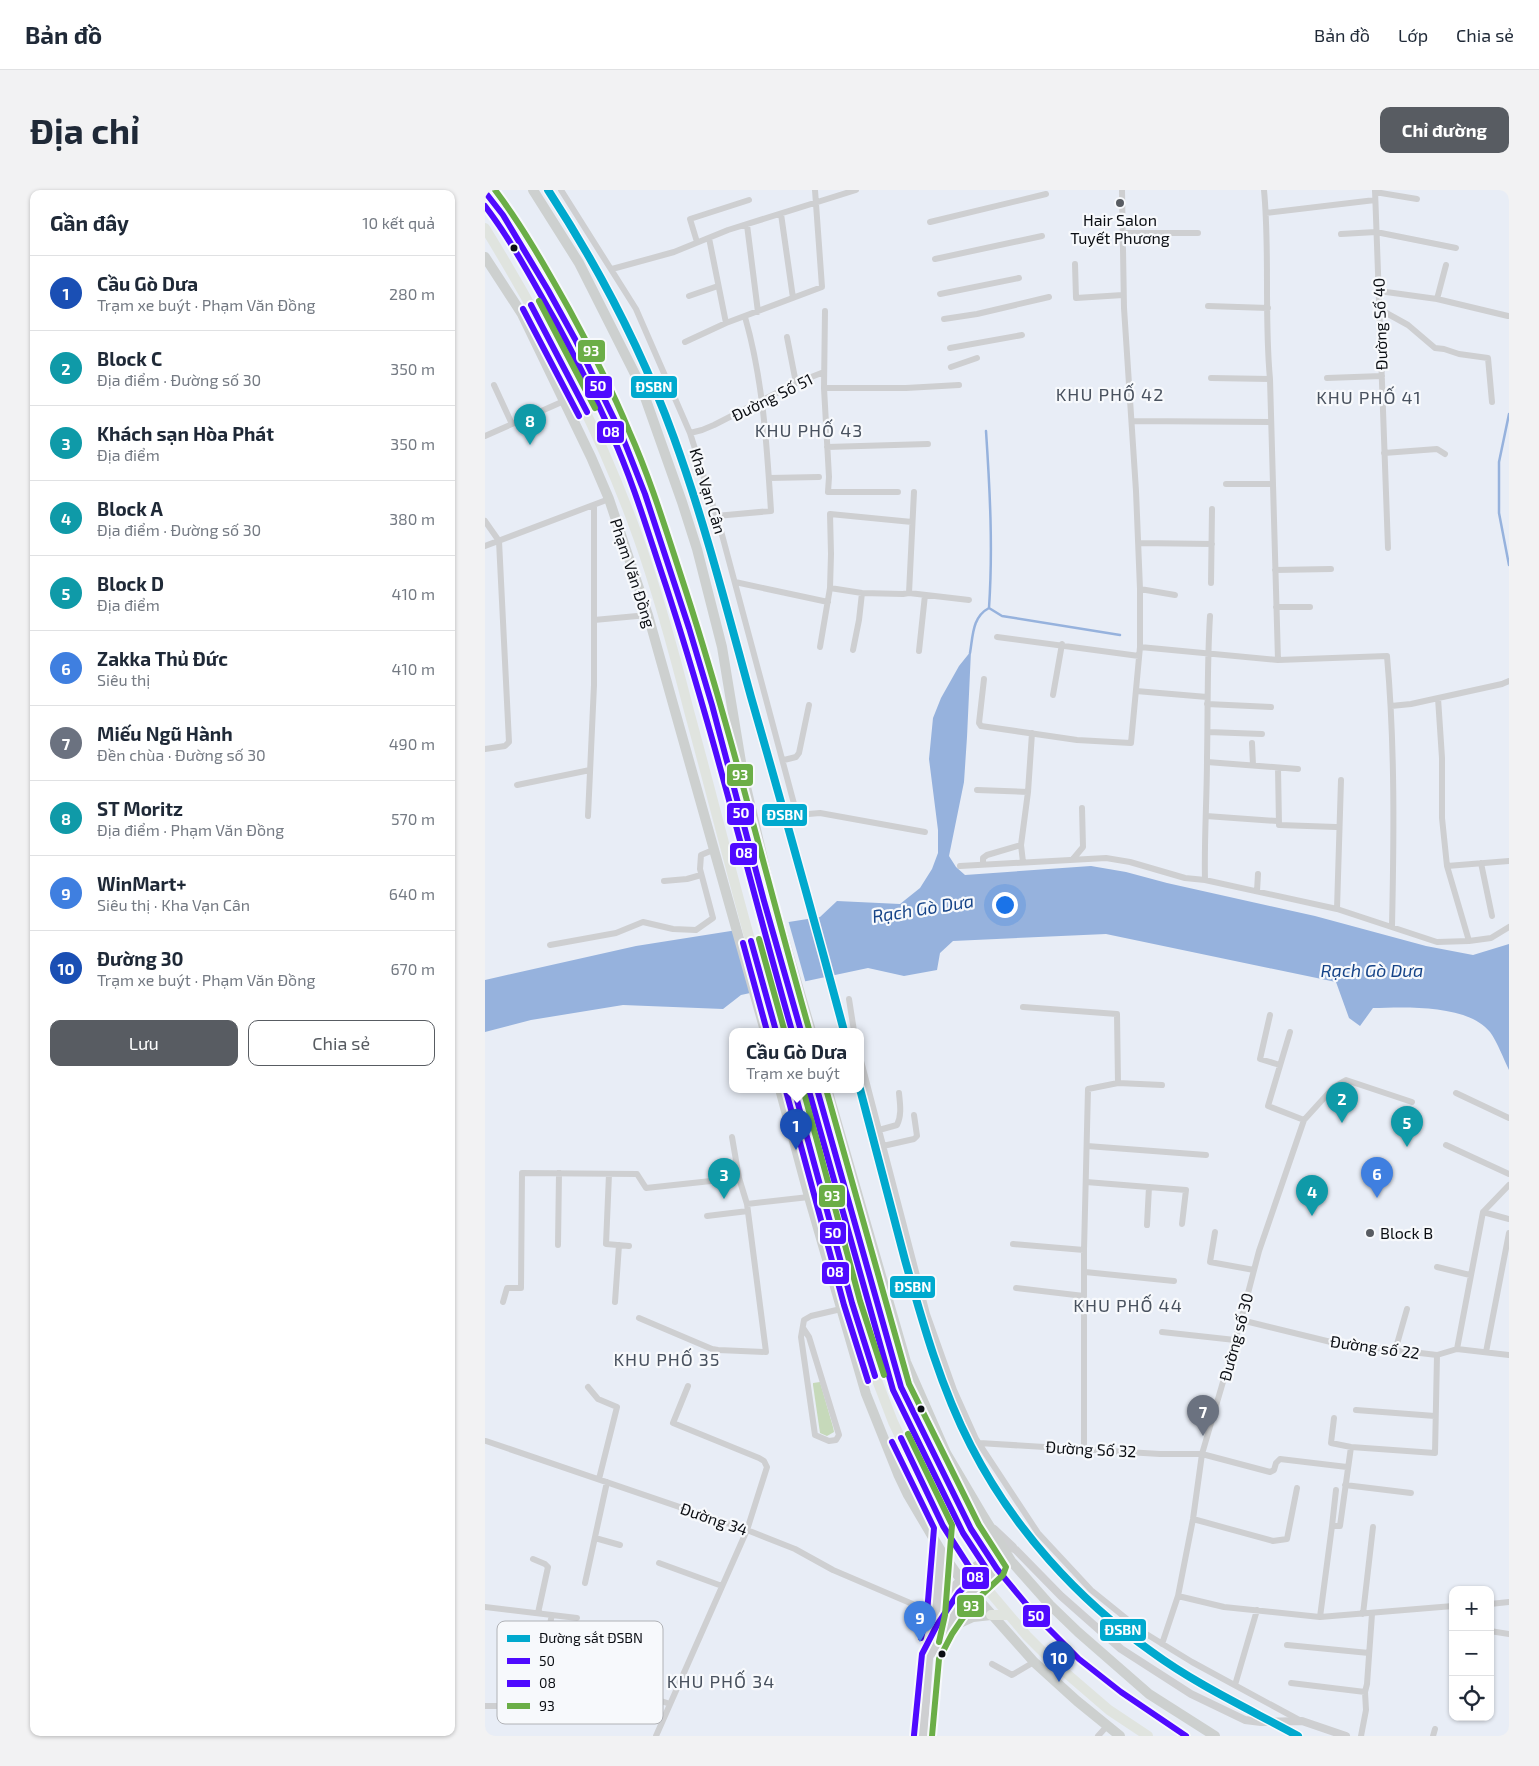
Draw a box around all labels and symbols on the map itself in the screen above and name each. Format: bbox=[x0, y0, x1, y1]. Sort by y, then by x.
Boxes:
marker: Hair Salon Tuyết Phương bbox=[1114, 197, 1126, 209]
place label: Hair Salon Tuyết Phương bbox=[1070, 210, 1170, 247]
unlabelled marker bbox=[509, 243, 519, 253]
street label: Đường Số 40 bbox=[1368, 277, 1391, 371]
line badge: 93 bbox=[577, 339, 606, 363]
text: 93 bbox=[583, 342, 599, 359]
street label: Đường Số 51 bbox=[728, 369, 815, 424]
line badge: 50 bbox=[584, 375, 613, 399]
line badge: ĐSBN bbox=[630, 375, 678, 399]
text: 50 bbox=[590, 377, 606, 394]
text: ĐSBN bbox=[636, 378, 672, 395]
district label: KHU PHỐ 42 bbox=[1056, 383, 1164, 405]
district label: KHU PHỐ 41 bbox=[1316, 386, 1422, 408]
pin: 8 bbox=[514, 404, 546, 445]
district label: KHU PHỐ 43 bbox=[755, 419, 863, 441]
line badge: 08 bbox=[596, 420, 625, 444]
text: 08 bbox=[602, 423, 620, 440]
street label: Kha Vạn Cân bbox=[686, 446, 731, 536]
street label: Phạm Văn Đồng bbox=[607, 516, 660, 630]
line badge: 93 bbox=[726, 763, 754, 787]
text: 93 bbox=[732, 766, 748, 783]
line badge: 50 bbox=[726, 802, 755, 826]
line badge: ĐSBN bbox=[761, 803, 808, 827]
text: 50 bbox=[733, 804, 749, 821]
text: ĐSBN bbox=[767, 806, 803, 823]
line badge: 08 bbox=[729, 842, 758, 866]
text: 08 bbox=[735, 844, 753, 861]
water label: Rạch Gò Dưa bbox=[870, 889, 975, 927]
your location bbox=[992, 892, 1018, 918]
water label: Rạch Gò Dưa bbox=[1321, 959, 1423, 981]
pin: 2 bbox=[1326, 1082, 1358, 1123]
pin: 5 bbox=[1391, 1106, 1423, 1147]
pin: 1 bbox=[780, 1109, 812, 1150]
pin: 6 bbox=[1361, 1157, 1393, 1198]
pin: 3 bbox=[708, 1158, 740, 1199]
pin: 4 bbox=[1296, 1175, 1328, 1216]
line badge: 93 bbox=[818, 1184, 846, 1208]
text: 93 bbox=[824, 1187, 840, 1204]
line badge: 50 bbox=[819, 1221, 847, 1245]
place label: Block B bbox=[1380, 1223, 1433, 1242]
text: 50 bbox=[825, 1224, 841, 1241]
marker: Block B bbox=[1364, 1227, 1376, 1239]
line badge: 08 bbox=[821, 1261, 850, 1285]
text: 08 bbox=[826, 1263, 844, 1280]
line badge: ĐSBN bbox=[889, 1275, 936, 1299]
text: ĐSBN bbox=[895, 1278, 931, 1295]
street label: Đường số 30 bbox=[1215, 1291, 1256, 1383]
district label: KHU PHỐ 44 bbox=[1073, 1294, 1183, 1316]
street label: Đường số 22 bbox=[1329, 1331, 1421, 1362]
district label: KHU PHỐ 35 bbox=[613, 1348, 721, 1370]
pin: 7 bbox=[1187, 1395, 1219, 1436]
unlabelled marker bbox=[916, 1404, 926, 1414]
street label: Đường Số 32 bbox=[1045, 1437, 1137, 1460]
street label: Đường 34 bbox=[678, 1498, 751, 1539]
line badge: 08 bbox=[961, 1566, 990, 1590]
text: 08 bbox=[966, 1568, 984, 1585]
line badge: 93 bbox=[956, 1594, 985, 1618]
text: 93 bbox=[963, 1597, 979, 1614]
pin: 9 bbox=[904, 1601, 936, 1642]
line badge: 50 bbox=[1022, 1604, 1051, 1628]
text: 50 bbox=[1028, 1607, 1044, 1624]
line badge: ĐSBN bbox=[1099, 1618, 1147, 1642]
legend bbox=[497, 1621, 663, 1724]
text: ĐSBN bbox=[1105, 1621, 1141, 1638]
text: Đường sắt ĐSBN bbox=[539, 1629, 643, 1646]
pin: 10 bbox=[1043, 1641, 1075, 1682]
unlabelled marker bbox=[937, 1649, 947, 1659]
text: 50 bbox=[539, 1652, 555, 1669]
district label: KHU PHỐ 34 bbox=[667, 1670, 775, 1692]
text: 08 bbox=[539, 1674, 556, 1691]
text: 93 bbox=[539, 1697, 555, 1714]

